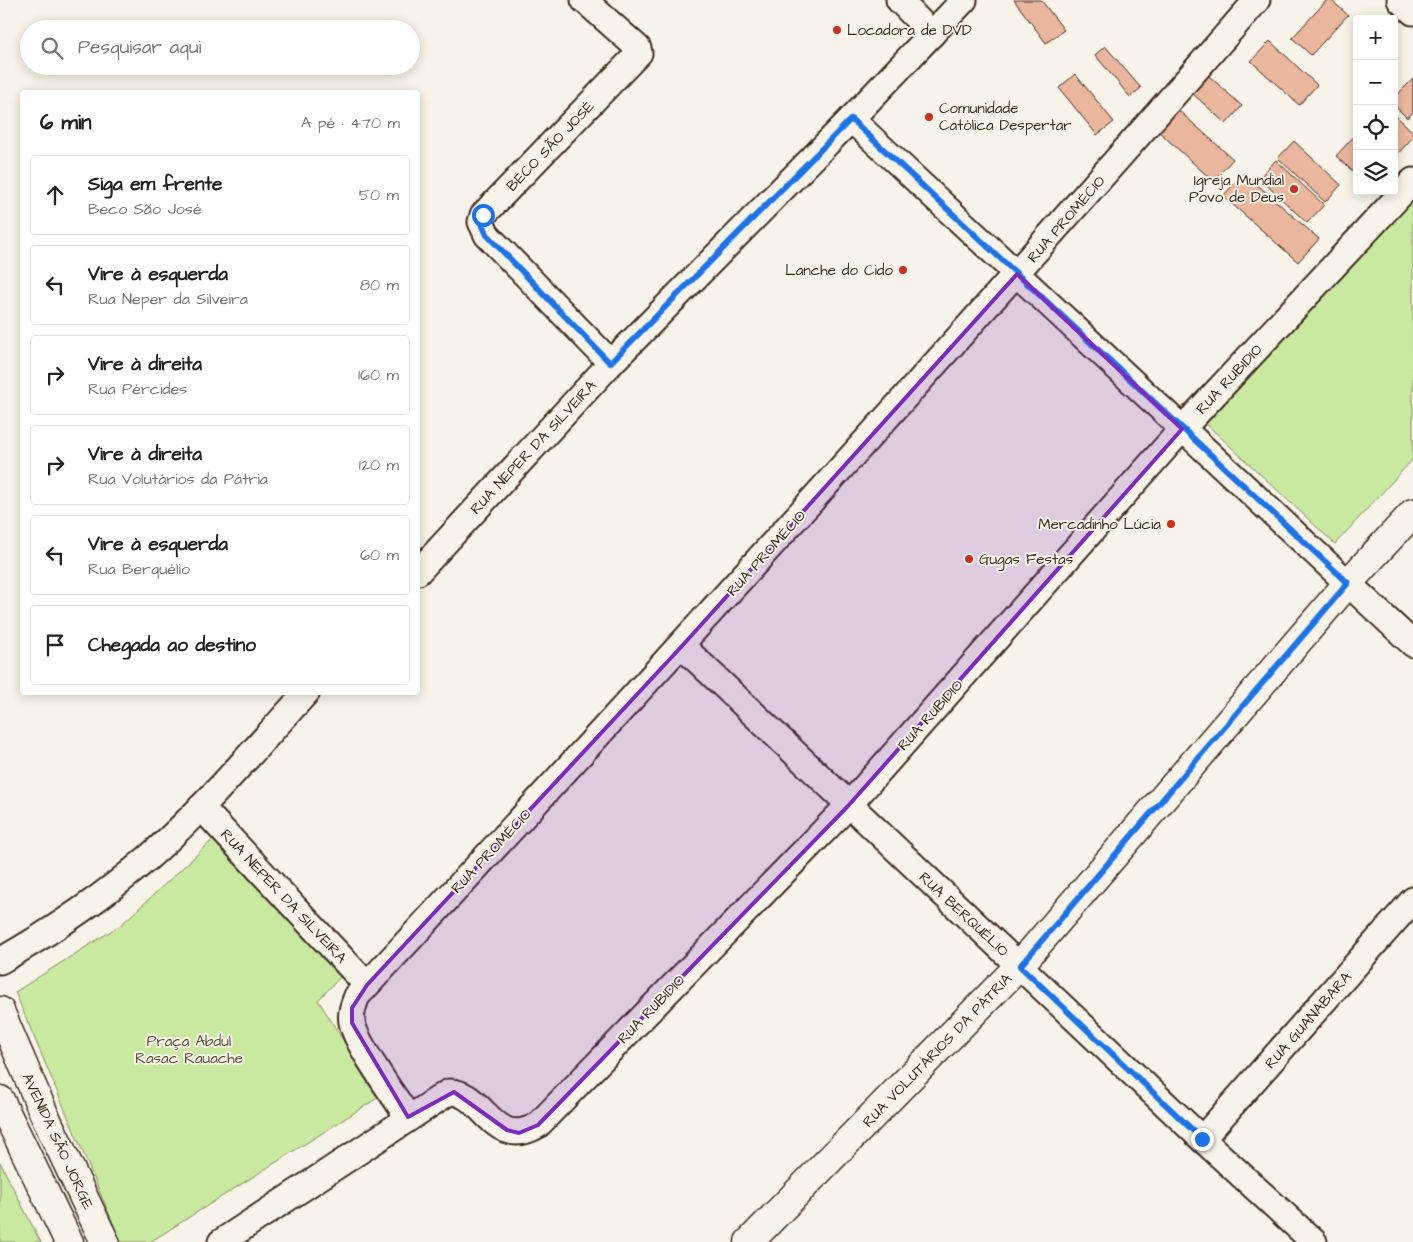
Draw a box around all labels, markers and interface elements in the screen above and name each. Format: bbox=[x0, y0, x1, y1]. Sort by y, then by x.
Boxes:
map controls bbox=[1353, 15, 1398, 195]
button: + bbox=[1353, 15, 1398, 60]
search box bbox=[20, 20, 420, 75]
place label: Locadora de DVD bbox=[847, 20, 972, 41]
marker: Locadora de DVD bbox=[831, 24, 843, 36]
icon: search bbox=[38, 34, 66, 62]
text: Pesquisar aqui bbox=[78, 34, 201, 61]
button: − bbox=[1353, 60, 1398, 105]
street label: BECO SÃO JOSÉ bbox=[502, 97, 599, 196]
place label: Comunidade Católica Despertar bbox=[939, 98, 1072, 136]
button: locate bbox=[1353, 105, 1398, 150]
text: 6 min bbox=[40, 108, 92, 137]
marker: Comunidade Católica Despertar bbox=[923, 111, 935, 123]
text: A pé · 470 m bbox=[301, 112, 400, 134]
button: layers bbox=[1353, 150, 1398, 195]
place label: Igreja Mundial Povo de Deus bbox=[1189, 170, 1284, 208]
text: Siga em frente bbox=[88, 171, 222, 198]
street label: RUA PROMÉCIO bbox=[1023, 171, 1110, 267]
icon: ahead bbox=[41, 181, 69, 209]
marker: Igreja Mundial Povo de Deus bbox=[1288, 183, 1300, 195]
text: 50 m bbox=[359, 184, 399, 206]
text: Beco São José bbox=[88, 198, 202, 220]
route start bbox=[472, 204, 495, 227]
place label: Lanche do Cido bbox=[785, 260, 894, 281]
text: Vire à esquerda bbox=[88, 261, 228, 288]
marker: Lanche do Cido bbox=[897, 264, 909, 276]
icon: left bbox=[41, 271, 69, 299]
text: 80 m bbox=[360, 274, 399, 296]
text: Rua Neper da Silveira bbox=[88, 288, 248, 310]
street label: RUA RUBIDIO bbox=[1191, 340, 1267, 419]
text: Vire à direita bbox=[88, 351, 202, 378]
icon: right bbox=[41, 361, 69, 389]
text: 160 m bbox=[358, 364, 399, 386]
street label: RUA NEPER DA SILVEIRA bbox=[465, 375, 602, 519]
text: Rua Pércides bbox=[88, 378, 187, 400]
text: Vire à direita bbox=[88, 441, 202, 468]
icon: right bbox=[41, 451, 69, 479]
text: 120 m bbox=[359, 454, 399, 476]
text: Rua Volutários da Pátria bbox=[88, 468, 268, 490]
street label: RUA PROMÉCIO bbox=[722, 506, 811, 601]
place label: Mercadinho Lúcia bbox=[1038, 514, 1161, 535]
marker: Mercadinho Lúcia bbox=[1165, 518, 1177, 530]
text: Vire à esquerda bbox=[88, 531, 228, 558]
icon: left bbox=[41, 541, 69, 569]
text: 60 m bbox=[360, 544, 399, 566]
place label: Gugas Festas bbox=[979, 549, 1074, 571]
marker: Gugas Festas bbox=[963, 553, 975, 565]
text: Rua Berquélio bbox=[88, 558, 190, 580]
icon: arrive bbox=[41, 631, 69, 659]
text: Chegada ao destino bbox=[88, 632, 256, 659]
street label: RUA RUBIDIO bbox=[893, 675, 968, 755]
street label: RUA PROMÉCIO bbox=[446, 804, 536, 898]
street label: RUA NEPER DA SILVEIRA bbox=[216, 825, 352, 968]
street label: RUA BERQUÉLIO bbox=[914, 867, 1013, 961]
street label: RUA GUANABARA bbox=[1260, 967, 1357, 1074]
street label: RUA VOLUTÁRIOS DA PÁTRIA bbox=[858, 968, 1017, 1132]
street label: RUA RUBIDIO bbox=[613, 970, 690, 1049]
park label: Praça Abdul Rasac Rauache bbox=[135, 1031, 243, 1069]
street label: AVENIDA SÃO JORGE bbox=[17, 1070, 98, 1213]
route end bbox=[1191, 1128, 1214, 1151]

